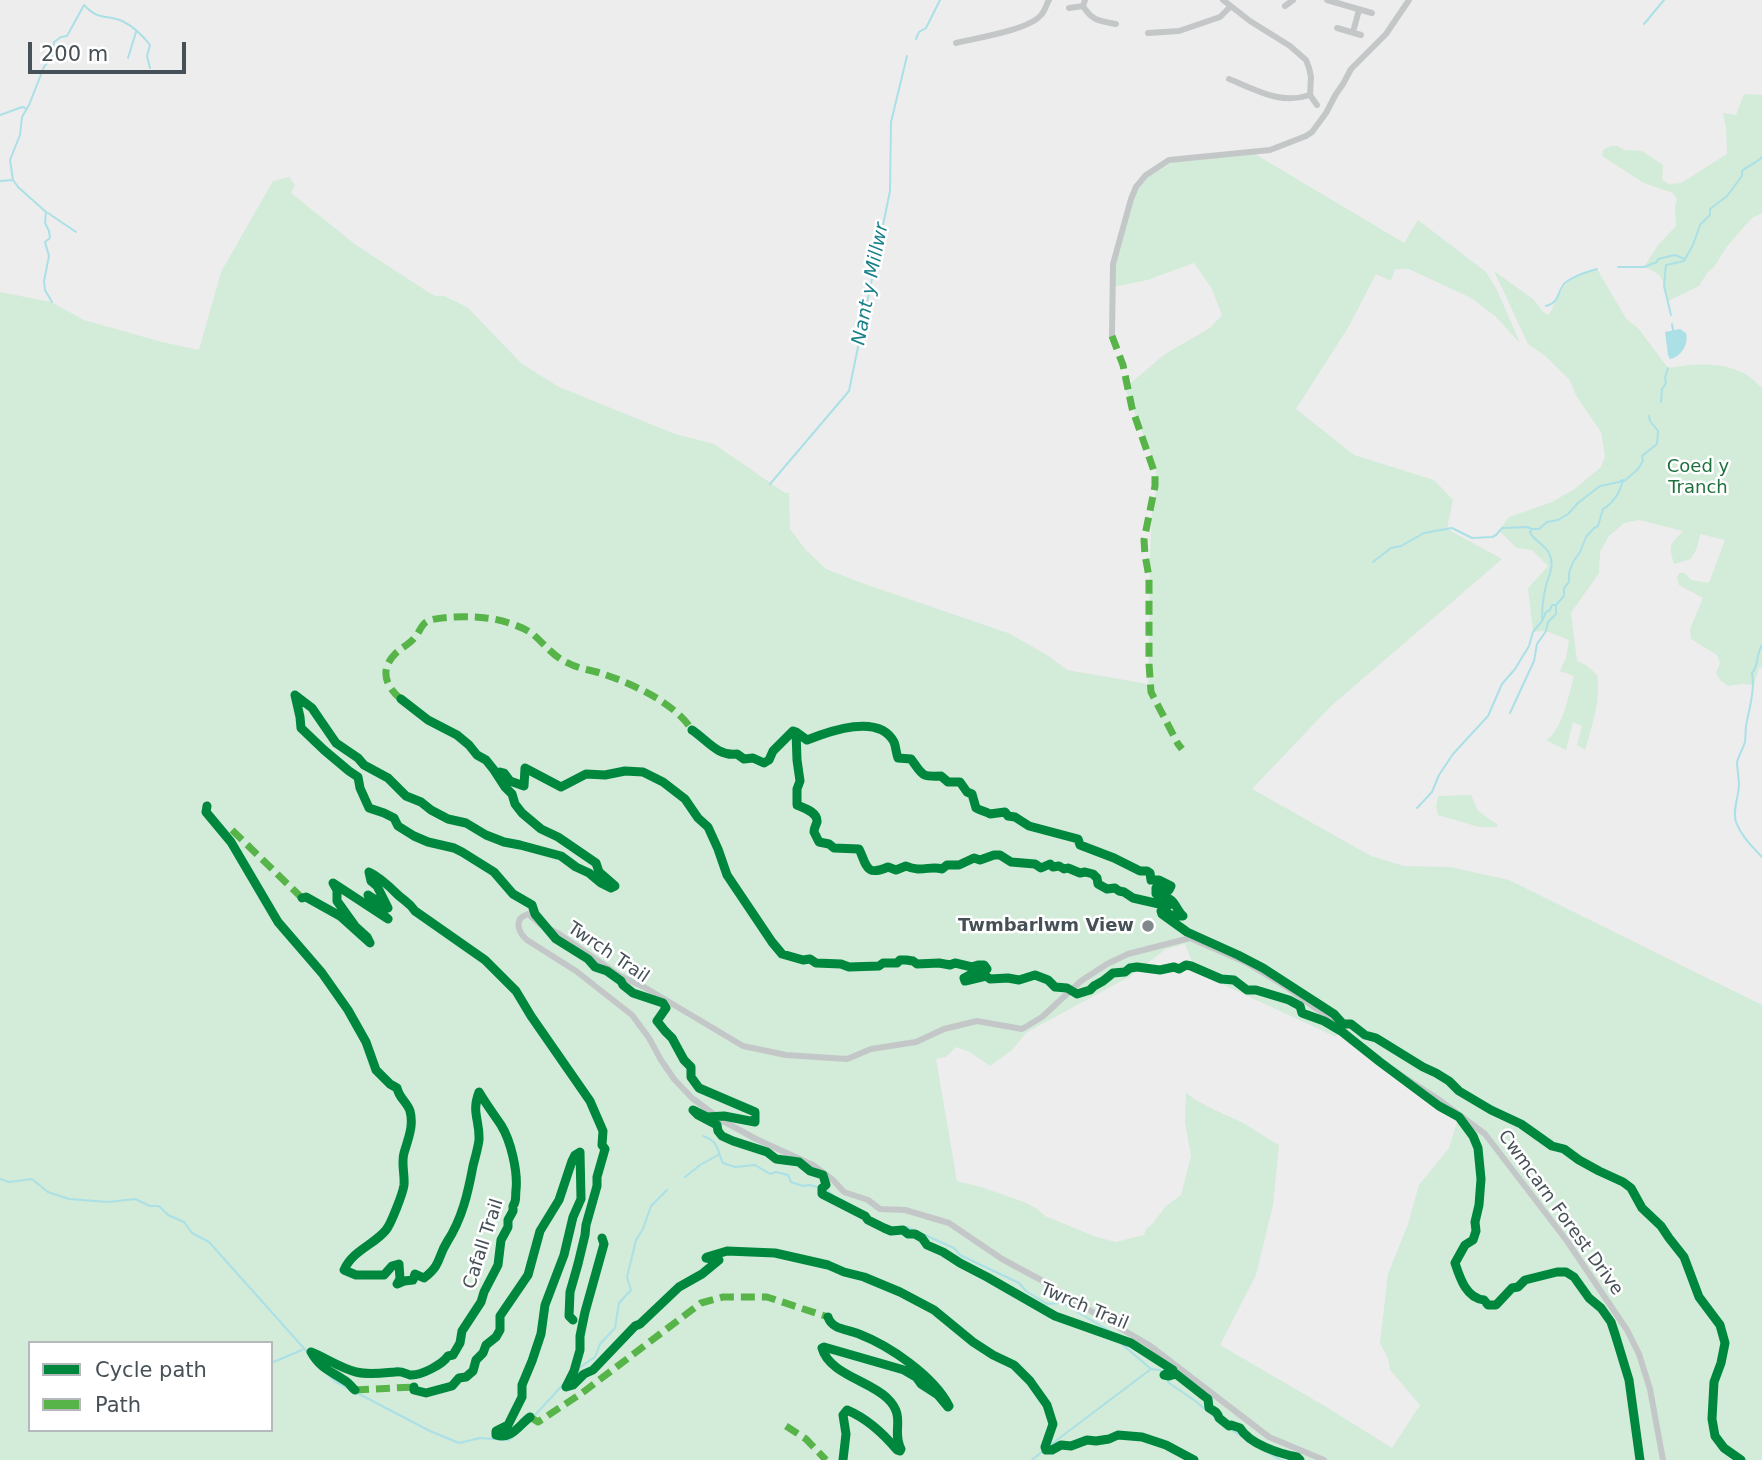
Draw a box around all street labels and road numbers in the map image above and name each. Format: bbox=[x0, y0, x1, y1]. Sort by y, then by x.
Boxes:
street label: Twrch Trail bbox=[563, 918, 653, 988]
street label: Cwmcarn Forest Drive bbox=[1493, 1126, 1627, 1300]
street label: Cafall Trail bbox=[459, 1196, 509, 1292]
street label: Twrch Trail bbox=[1037, 1279, 1131, 1335]

